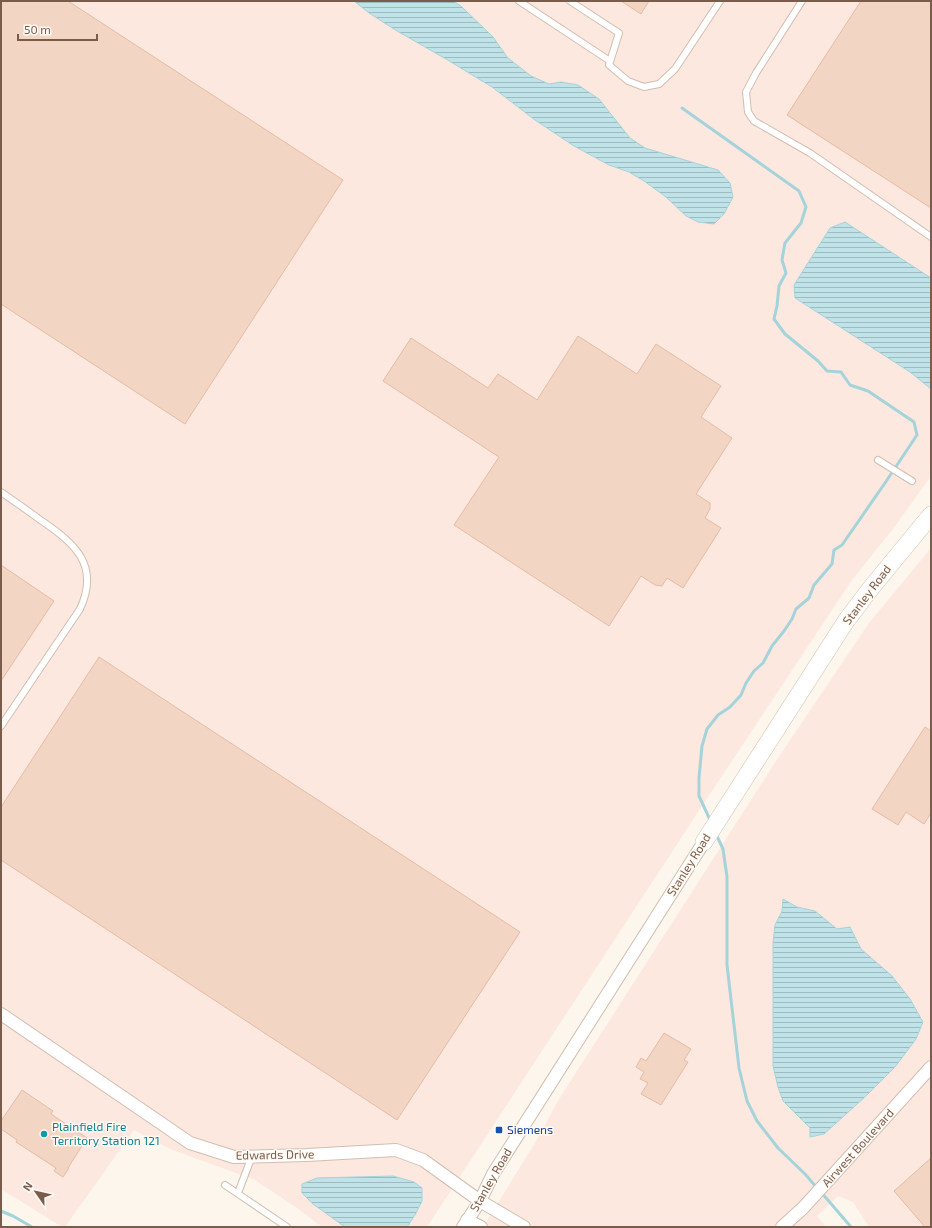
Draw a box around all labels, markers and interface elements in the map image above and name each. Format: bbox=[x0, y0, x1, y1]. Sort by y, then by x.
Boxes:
scale bar bbox=[18, 16, 97, 42]
text: 50 m bbox=[24, 22, 51, 36]
street label: Stanley Road bbox=[839, 562, 893, 627]
street label: Stanley Road bbox=[663, 831, 713, 898]
street label: Airwest Boulevard bbox=[818, 1105, 896, 1189]
place label: Plainfield Fire Territory Station 121 bbox=[52, 1119, 160, 1147]
place label: Siemens bbox=[507, 1122, 553, 1136]
marker: Siemens bbox=[494, 1125, 504, 1135]
marker: Plainfield Fire Territory Station 121 bbox=[39, 1129, 49, 1139]
street label: Stanley Road bbox=[466, 1145, 514, 1214]
street label: Edwards Drive bbox=[235, 1146, 315, 1162]
north arrow bbox=[16, 1172, 56, 1212]
text: N bbox=[20, 1179, 35, 1193]

